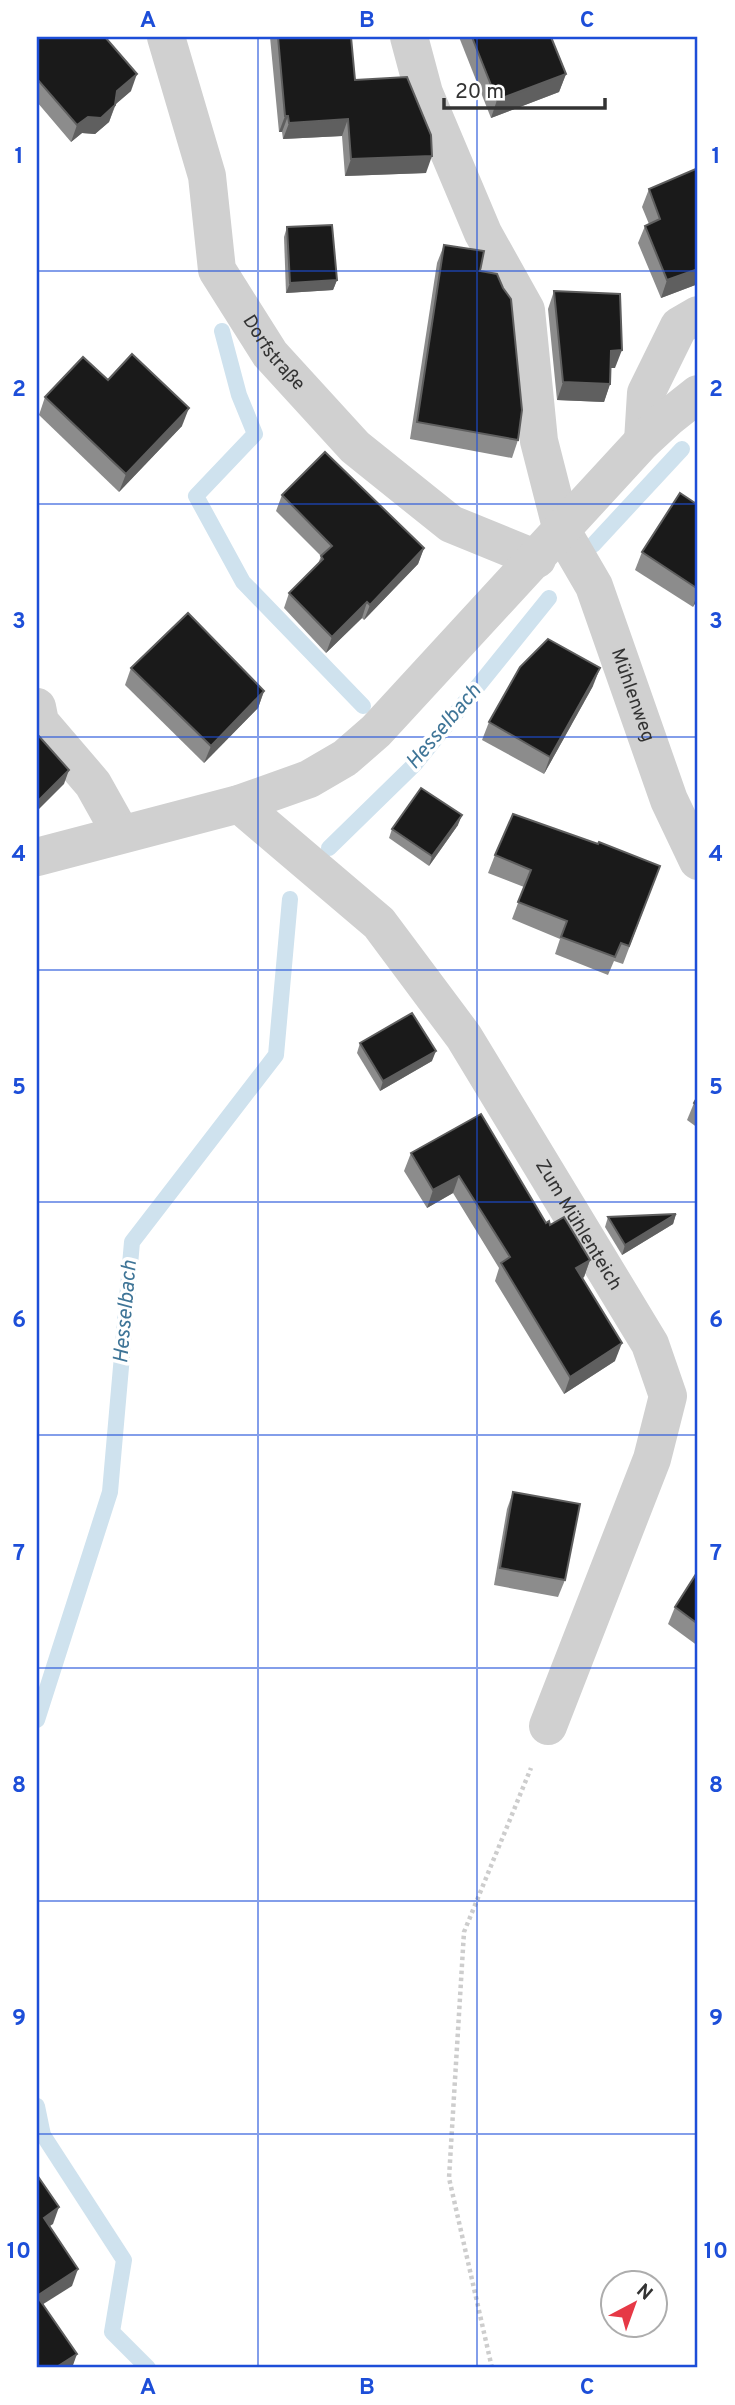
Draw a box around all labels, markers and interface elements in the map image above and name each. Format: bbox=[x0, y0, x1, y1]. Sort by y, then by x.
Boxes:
text: A bbox=[140, 7, 156, 36]
text: B bbox=[359, 7, 375, 36]
text: C bbox=[580, 7, 594, 36]
scale bar bbox=[444, 66, 606, 110]
text: 20 m bbox=[455, 79, 504, 106]
text: 1 bbox=[14, 143, 24, 172]
text: 1 bbox=[711, 143, 721, 172]
street label: Dorfstraße bbox=[237, 311, 310, 396]
text: 2 bbox=[12, 376, 26, 405]
text: 2 bbox=[709, 376, 723, 405]
text: 3 bbox=[12, 608, 26, 637]
text: 3 bbox=[709, 608, 723, 637]
street label: Mühlenweg bbox=[605, 645, 660, 745]
water label: Hesselbach bbox=[400, 678, 488, 775]
text: 4 bbox=[12, 841, 26, 870]
text: 4 bbox=[709, 841, 723, 870]
text: 5 bbox=[12, 1074, 26, 1103]
text: 5 bbox=[709, 1074, 723, 1103]
street label: Zum Mühlenteich bbox=[529, 1156, 627, 1295]
water label: Hesselbach bbox=[108, 1259, 144, 1365]
text: 6 bbox=[12, 1307, 26, 1336]
text: 6 bbox=[709, 1307, 723, 1336]
text: 7 bbox=[13, 1540, 25, 1569]
text: 7 bbox=[710, 1540, 722, 1569]
text: 8 bbox=[12, 1772, 26, 1801]
text: 8 bbox=[709, 1772, 723, 1801]
text: 9 bbox=[12, 2005, 26, 2034]
text: 9 bbox=[709, 2005, 723, 2034]
text: 10 bbox=[7, 2238, 31, 2267]
text: 10 bbox=[704, 2238, 728, 2267]
north arrow bbox=[598, 2268, 668, 2338]
text: N bbox=[631, 2279, 657, 2306]
text: A bbox=[140, 2374, 156, 2403]
text: B bbox=[359, 2374, 375, 2403]
text: C bbox=[580, 2374, 594, 2403]

